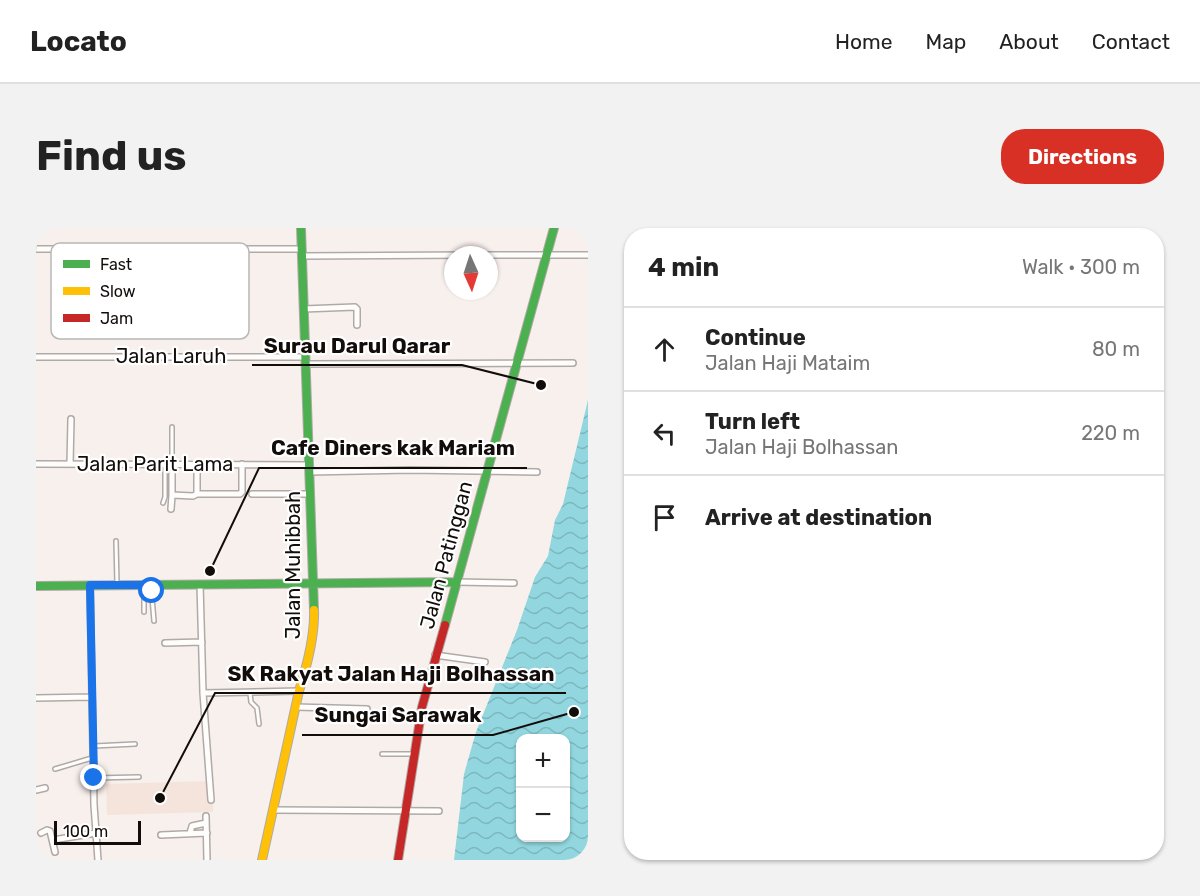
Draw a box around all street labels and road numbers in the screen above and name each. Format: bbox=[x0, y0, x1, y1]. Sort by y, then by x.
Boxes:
street label: Jalan Laruh bbox=[116, 344, 226, 368]
street label: Jalan Parit Lama bbox=[77, 452, 233, 476]
street label: Jalan Patinggan bbox=[415, 478, 477, 632]
street label: Jalan Muhibbah bbox=[281, 491, 305, 639]

